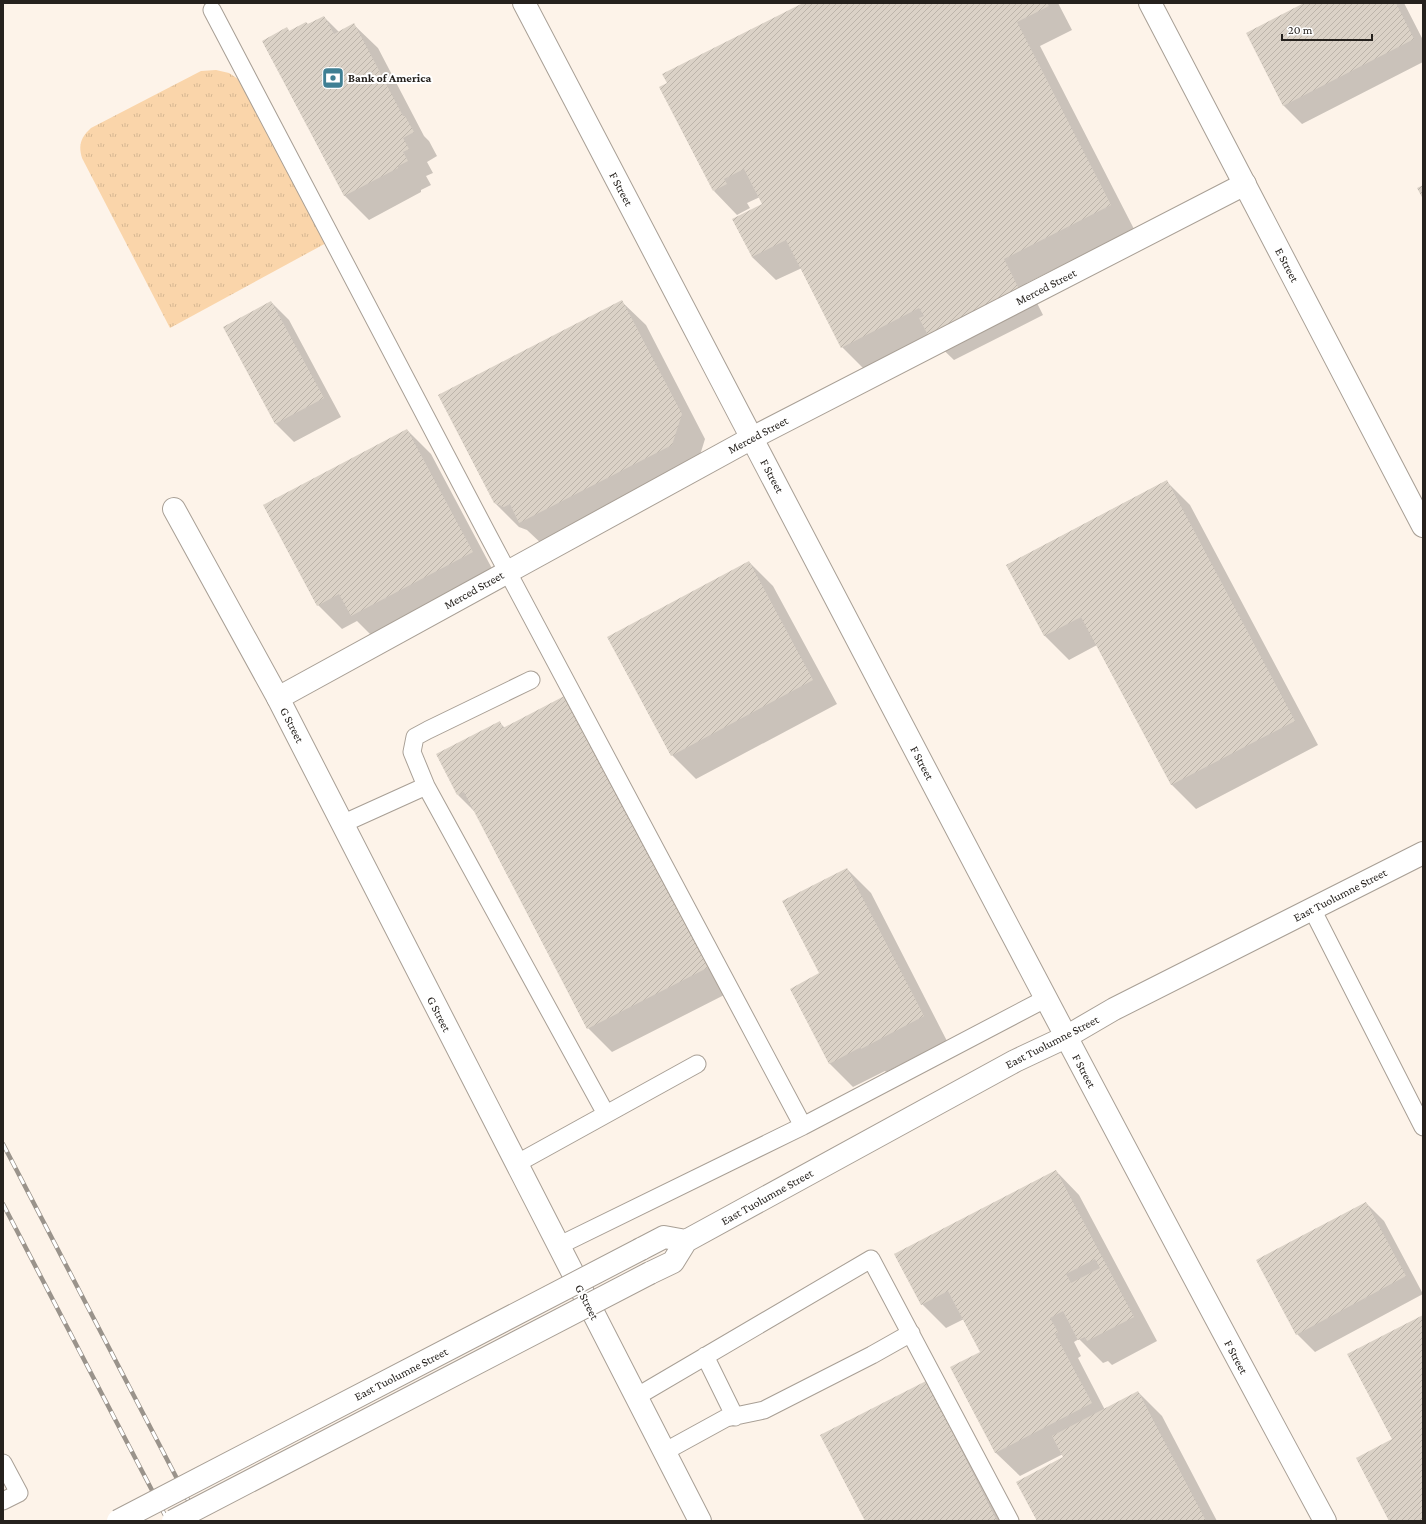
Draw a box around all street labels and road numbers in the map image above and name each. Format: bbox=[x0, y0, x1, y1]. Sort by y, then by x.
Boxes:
street label: F Street bbox=[606, 170, 636, 209]
street label: E Street bbox=[1272, 245, 1302, 285]
street label: Merced Street bbox=[1013, 265, 1080, 308]
street label: Merced Street bbox=[726, 413, 791, 457]
street label: F Street bbox=[757, 457, 787, 496]
street label: Merced Street bbox=[442, 567, 507, 612]
street label: G Street bbox=[277, 705, 307, 746]
street label: F Street bbox=[907, 744, 937, 783]
street label: East Tuolumne Street bbox=[1291, 865, 1390, 925]
street label: G Street bbox=[424, 994, 454, 1035]
street label: East Tuolumne Street bbox=[1003, 1012, 1102, 1072]
street label: F Street bbox=[1069, 1052, 1099, 1091]
street label: East Tuolumne Street bbox=[719, 1165, 816, 1228]
street label: G Street bbox=[572, 1282, 602, 1323]
street label: F Street bbox=[1221, 1338, 1251, 1377]
street label: East Tuolumne Street bbox=[352, 1344, 451, 1404]

